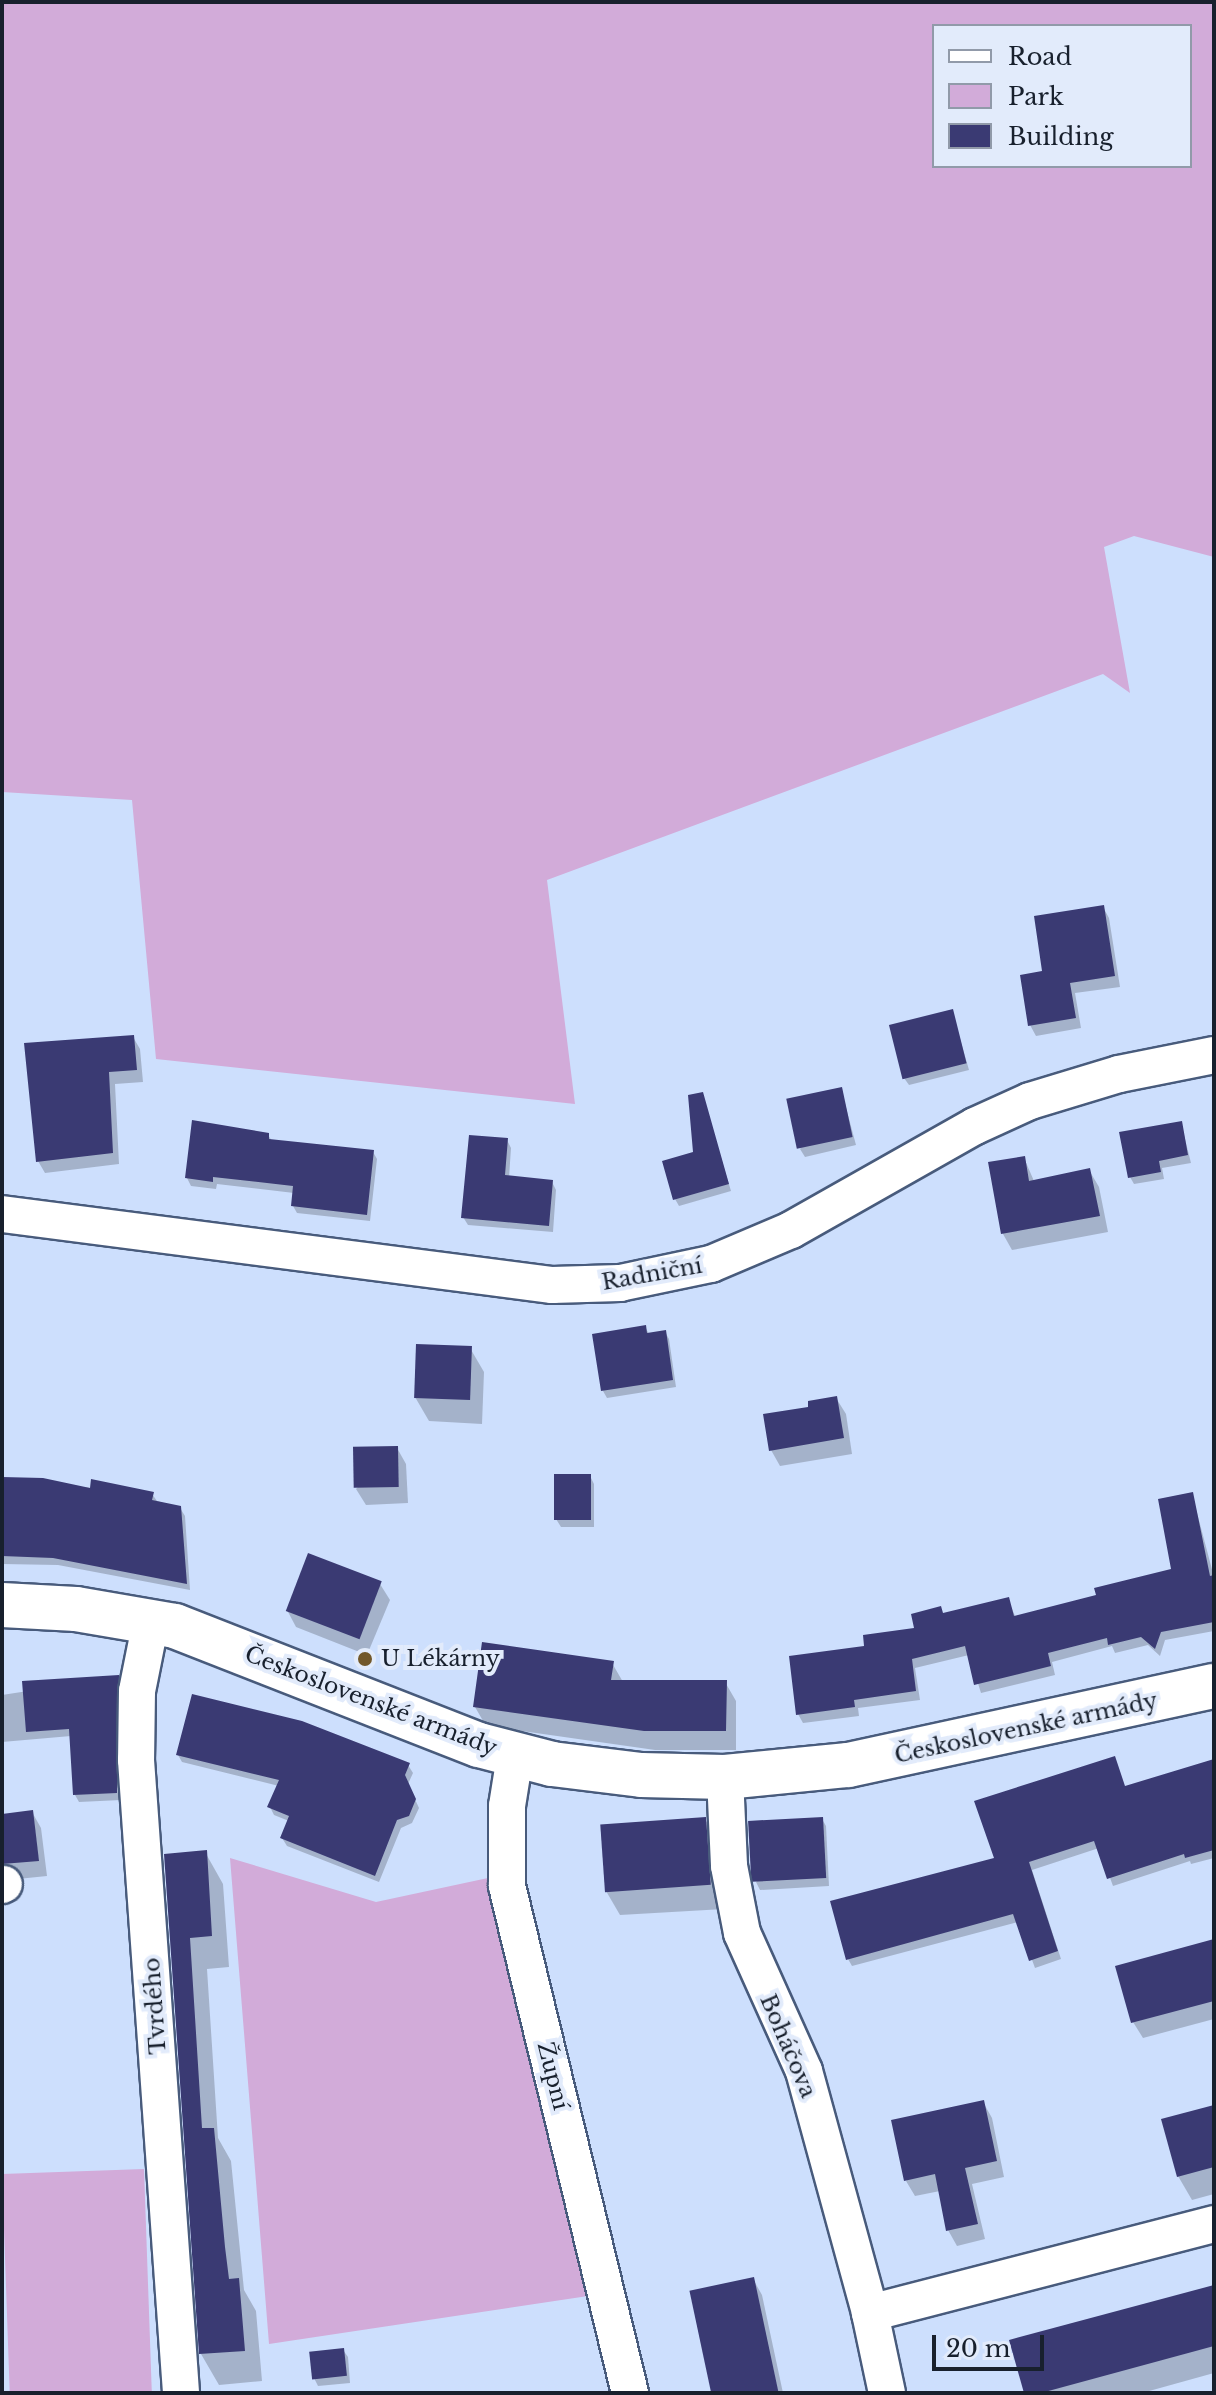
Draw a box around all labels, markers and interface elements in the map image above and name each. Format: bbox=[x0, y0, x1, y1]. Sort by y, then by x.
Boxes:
legend bbox=[932, 24, 1192, 168]
text: Road bbox=[1008, 42, 1072, 71]
text: Park bbox=[1008, 82, 1064, 111]
text: Building bbox=[1008, 122, 1114, 151]
street label: Radniční bbox=[600, 1252, 704, 1296]
street label: Československé armády bbox=[241, 1641, 501, 1761]
place label: U Lékárny bbox=[381, 1646, 500, 1672]
marker: U Lékárny bbox=[356, 1650, 374, 1668]
street label: Československé armády bbox=[892, 1687, 1160, 1769]
street label: Tvrdého bbox=[138, 1957, 172, 2055]
street label: Boháčova bbox=[754, 1990, 822, 2102]
street label: Župní bbox=[532, 2039, 574, 2113]
scale bar bbox=[936, 2319, 1048, 2369]
text: 20 m bbox=[946, 2334, 1011, 2363]

